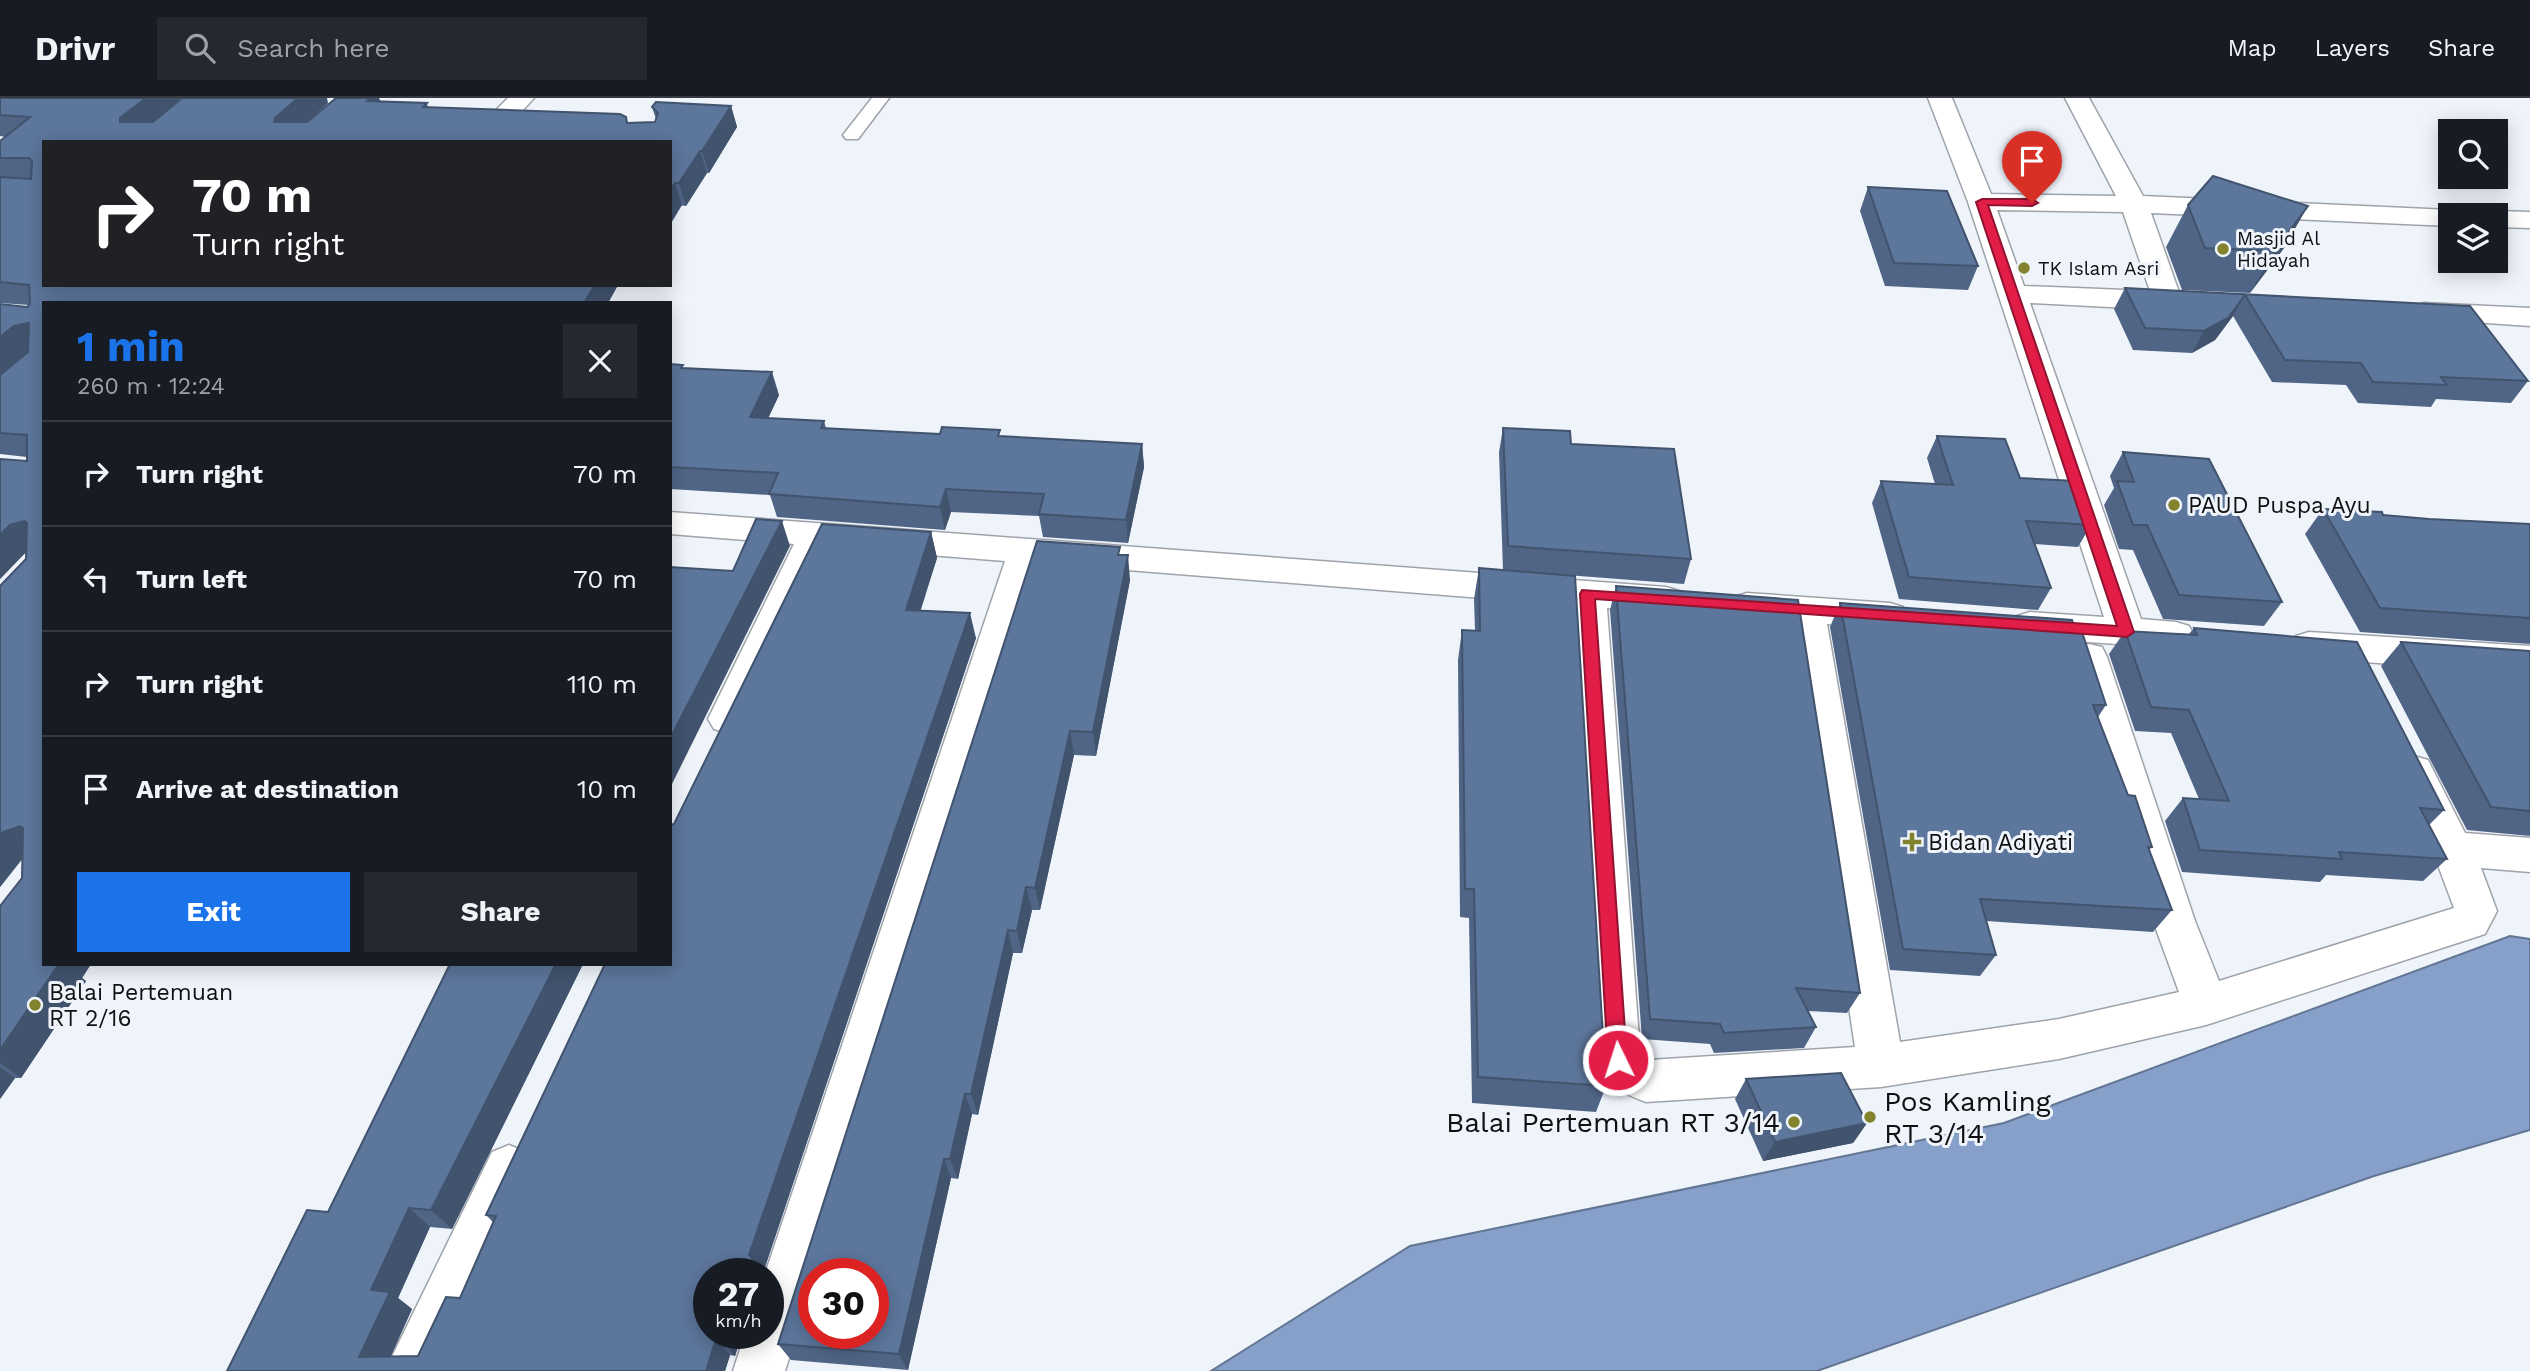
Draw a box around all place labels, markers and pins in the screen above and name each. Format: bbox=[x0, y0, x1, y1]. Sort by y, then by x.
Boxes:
pin bbox=[2002, 131, 2062, 203]
place label: Masjid Al Hidayah bbox=[2237, 227, 2320, 272]
marker: Masjid Al Hidayah bbox=[2215, 241, 2231, 257]
place label: TK Islam Asri bbox=[2038, 257, 2159, 280]
marker: TK Islam Asri bbox=[2016, 260, 2032, 276]
place label: PAUD Puspa Ayu bbox=[2188, 492, 2371, 519]
marker: PAUD Puspa Ayu bbox=[2166, 497, 2182, 513]
place label: Bidan Adiyati bbox=[1928, 829, 2073, 856]
marker: Bidan Adiyati bbox=[1902, 832, 1922, 852]
place label: Balai Pertemuan RT 2/16 bbox=[49, 979, 233, 1032]
marker: Balai Pertemuan RT 2/16 bbox=[27, 997, 43, 1013]
place label: Pos Kamling RT 3/14 bbox=[1884, 1085, 2051, 1150]
place label: Balai Pertemuan RT 3/14 bbox=[1446, 1106, 1780, 1139]
marker: Pos Kamling RT 3/14 bbox=[1862, 1109, 1878, 1125]
marker: Balai Pertemuan RT 3/14 bbox=[1786, 1114, 1802, 1130]

